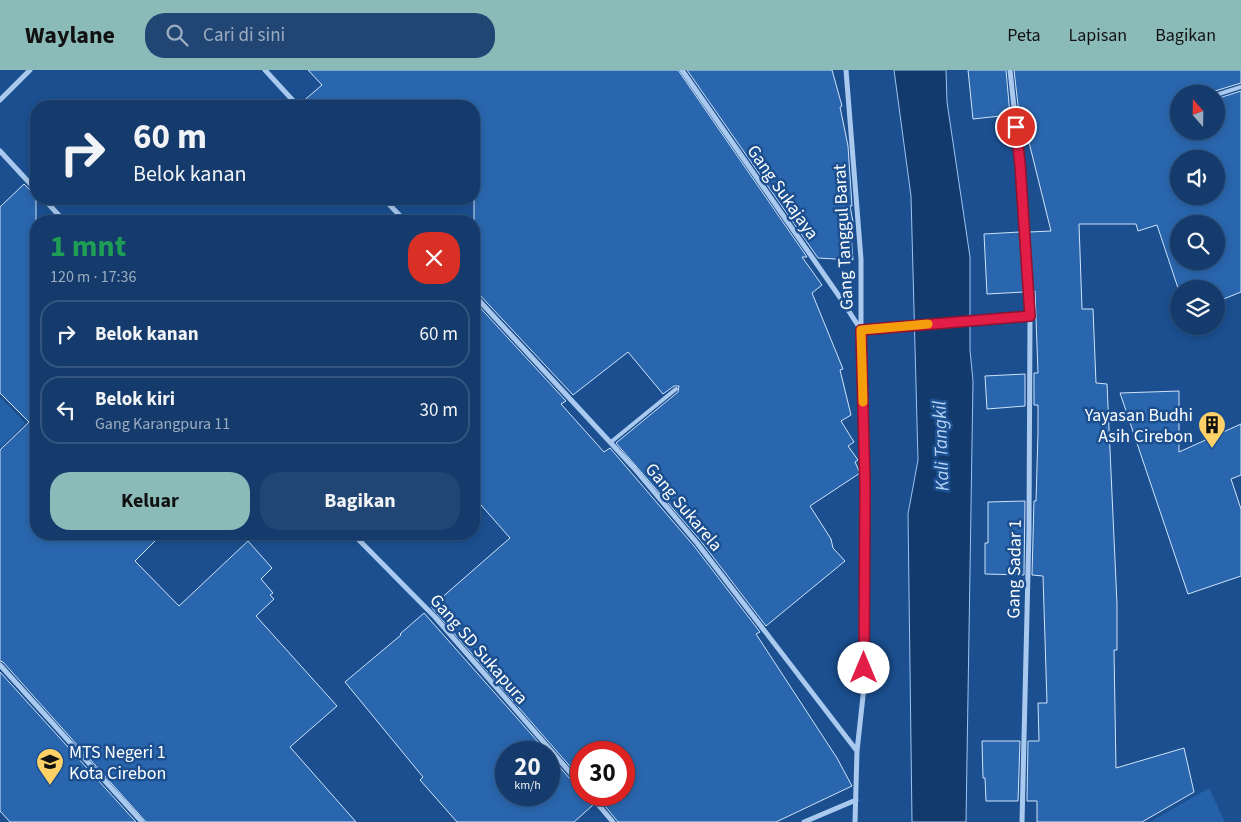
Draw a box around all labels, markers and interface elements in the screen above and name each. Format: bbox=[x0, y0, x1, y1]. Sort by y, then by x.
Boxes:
search box bbox=[145, 13, 495, 58]
text: Waylane bbox=[25, 18, 115, 53]
icon: search bbox=[163, 21, 191, 49]
text: Cari di sini bbox=[203, 22, 285, 49]
text: Peta bbox=[1007, 23, 1040, 48]
text: Lapisan bbox=[1068, 23, 1127, 48]
text: Bagikan bbox=[1155, 23, 1216, 48]
north arrow bbox=[1170, 85, 1225, 140]
map controls bbox=[1170, 85, 1225, 335]
pin bbox=[995, 106, 1037, 148]
text: 60 m bbox=[133, 112, 207, 162]
icon: arrive bbox=[1002, 113, 1030, 141]
icon: right bbox=[50, 120, 115, 185]
street label: Gang Sukajaya bbox=[741, 140, 825, 245]
button: sound bbox=[1170, 150, 1225, 205]
text: Belok kanan bbox=[133, 158, 247, 190]
street label: Gang Tanggul Barat bbox=[827, 163, 860, 311]
button: search bbox=[1170, 215, 1225, 270]
text: 1 mnt bbox=[50, 225, 126, 268]
button: close bbox=[408, 232, 460, 284]
text: 120 m · 17:36 bbox=[50, 266, 137, 288]
button: layers bbox=[1170, 280, 1225, 335]
icon: right bbox=[52, 320, 80, 348]
text: Belok kanan bbox=[95, 321, 199, 348]
text: 60 m bbox=[420, 321, 458, 348]
text: Belok kiri bbox=[95, 386, 175, 413]
icon: left bbox=[52, 396, 80, 424]
text: 30 m bbox=[420, 397, 458, 424]
water label: Kali Tangkil bbox=[926, 400, 957, 492]
place label: Yayasan Budhi Asih Cirebon bbox=[1084, 403, 1193, 449]
building icon: Yayasan Budhi Asih Cirebon bbox=[1197, 410, 1227, 449]
text: Gang Karangpura 11 bbox=[95, 413, 230, 435]
street label: Gang Sukarela bbox=[639, 458, 728, 557]
button: Keluar bbox=[50, 472, 250, 530]
button: Bagikan bbox=[260, 472, 460, 530]
street label: Gang Sadar 1 bbox=[1001, 519, 1028, 619]
street label: Gang SD Sukapura bbox=[424, 589, 534, 710]
position arrow bbox=[837, 641, 889, 693]
place label: MTS Negeri 1 Kota Cirebon bbox=[69, 740, 166, 786]
speed limit sign: 30 bbox=[570, 741, 635, 806]
school or university icon: MTS Negeri 1 Kota Cirebon bbox=[35, 747, 65, 786]
text: 20 bbox=[514, 749, 541, 785]
text: km/h bbox=[514, 777, 541, 794]

